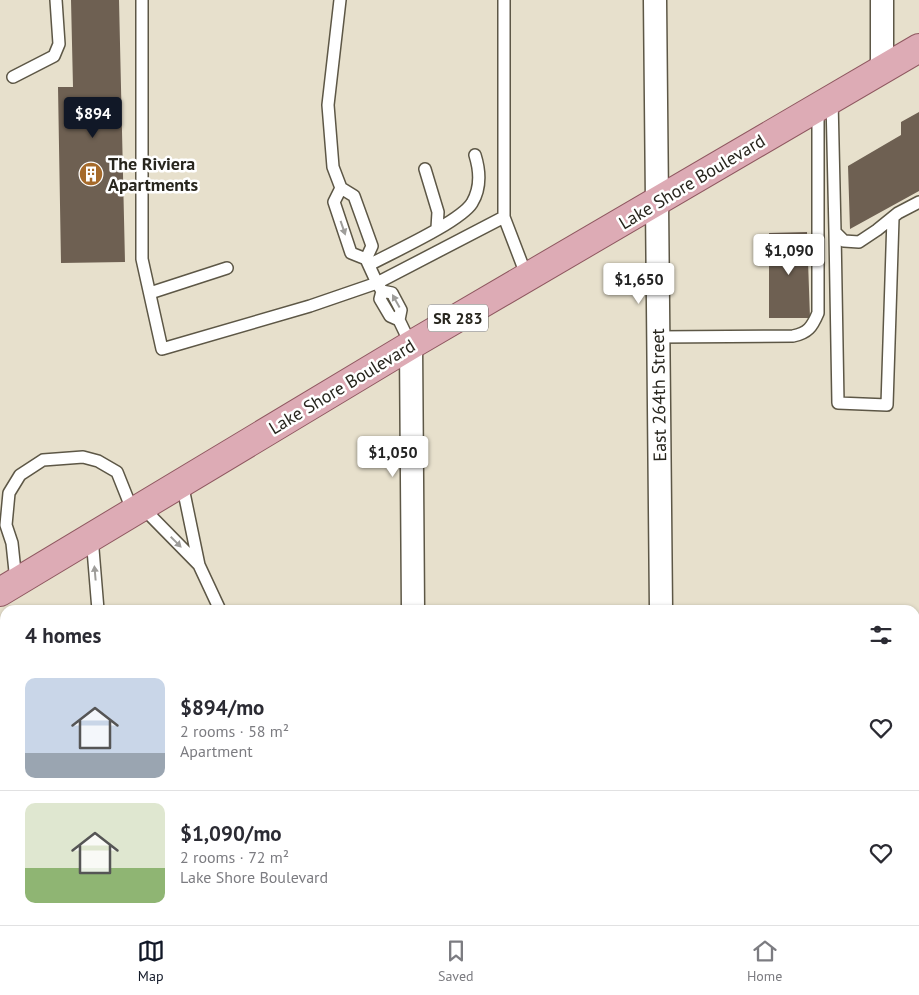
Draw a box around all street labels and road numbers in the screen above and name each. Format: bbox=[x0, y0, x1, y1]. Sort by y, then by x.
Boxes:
street label: Lake Shore Boulevard bbox=[614, 129, 769, 234]
road number: SR 283 bbox=[428, 304, 488, 332]
street label: East 264th Street bbox=[646, 328, 671, 462]
street label: Lake Shore Boulevard bbox=[264, 334, 419, 439]

